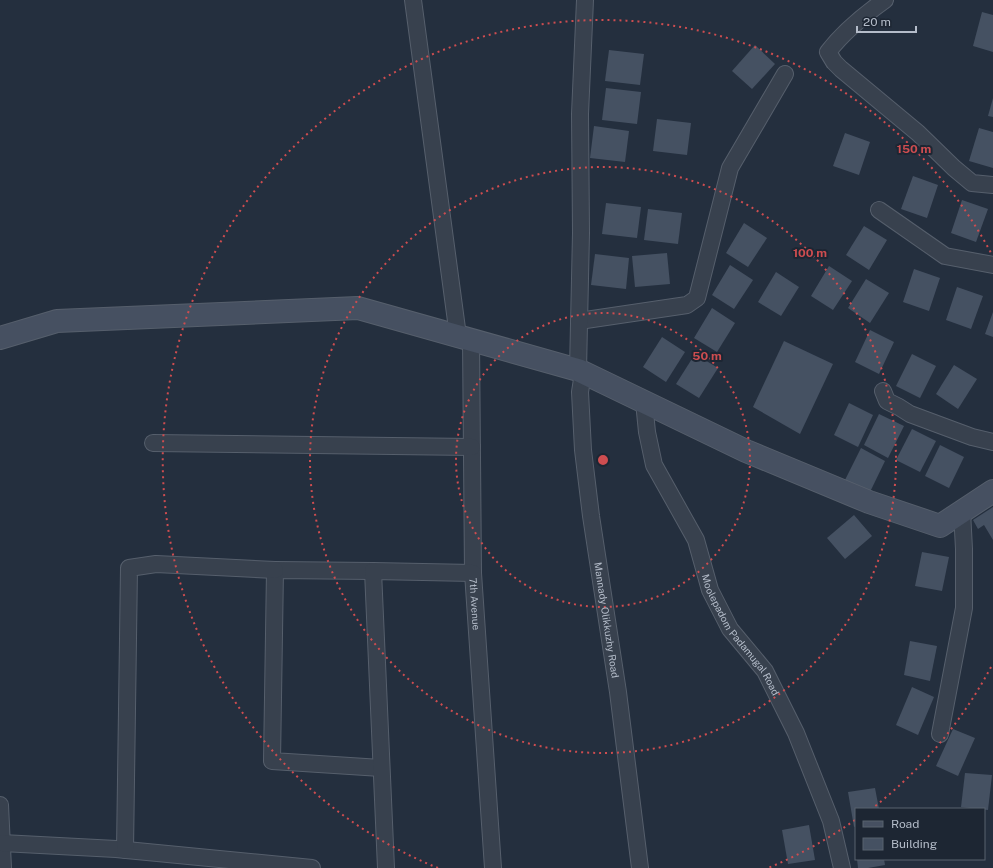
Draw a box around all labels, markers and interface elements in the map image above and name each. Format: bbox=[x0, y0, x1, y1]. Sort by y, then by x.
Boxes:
scale bar bbox=[857, 8, 916, 34]
text: 20 m bbox=[863, 15, 891, 29]
text: 150 m bbox=[897, 142, 931, 156]
text: 100 m bbox=[793, 246, 827, 260]
text: 50 m bbox=[692, 349, 722, 363]
centre of rings bbox=[596, 453, 610, 467]
street label: Mannady Olikkuzhy Road bbox=[592, 561, 622, 679]
street label: Moolepadom Padamugal Road bbox=[700, 573, 782, 697]
street label: 7th Avenue bbox=[467, 577, 483, 631]
legend bbox=[855, 808, 985, 860]
text: Road bbox=[891, 817, 919, 831]
text: Building bbox=[891, 837, 937, 851]

